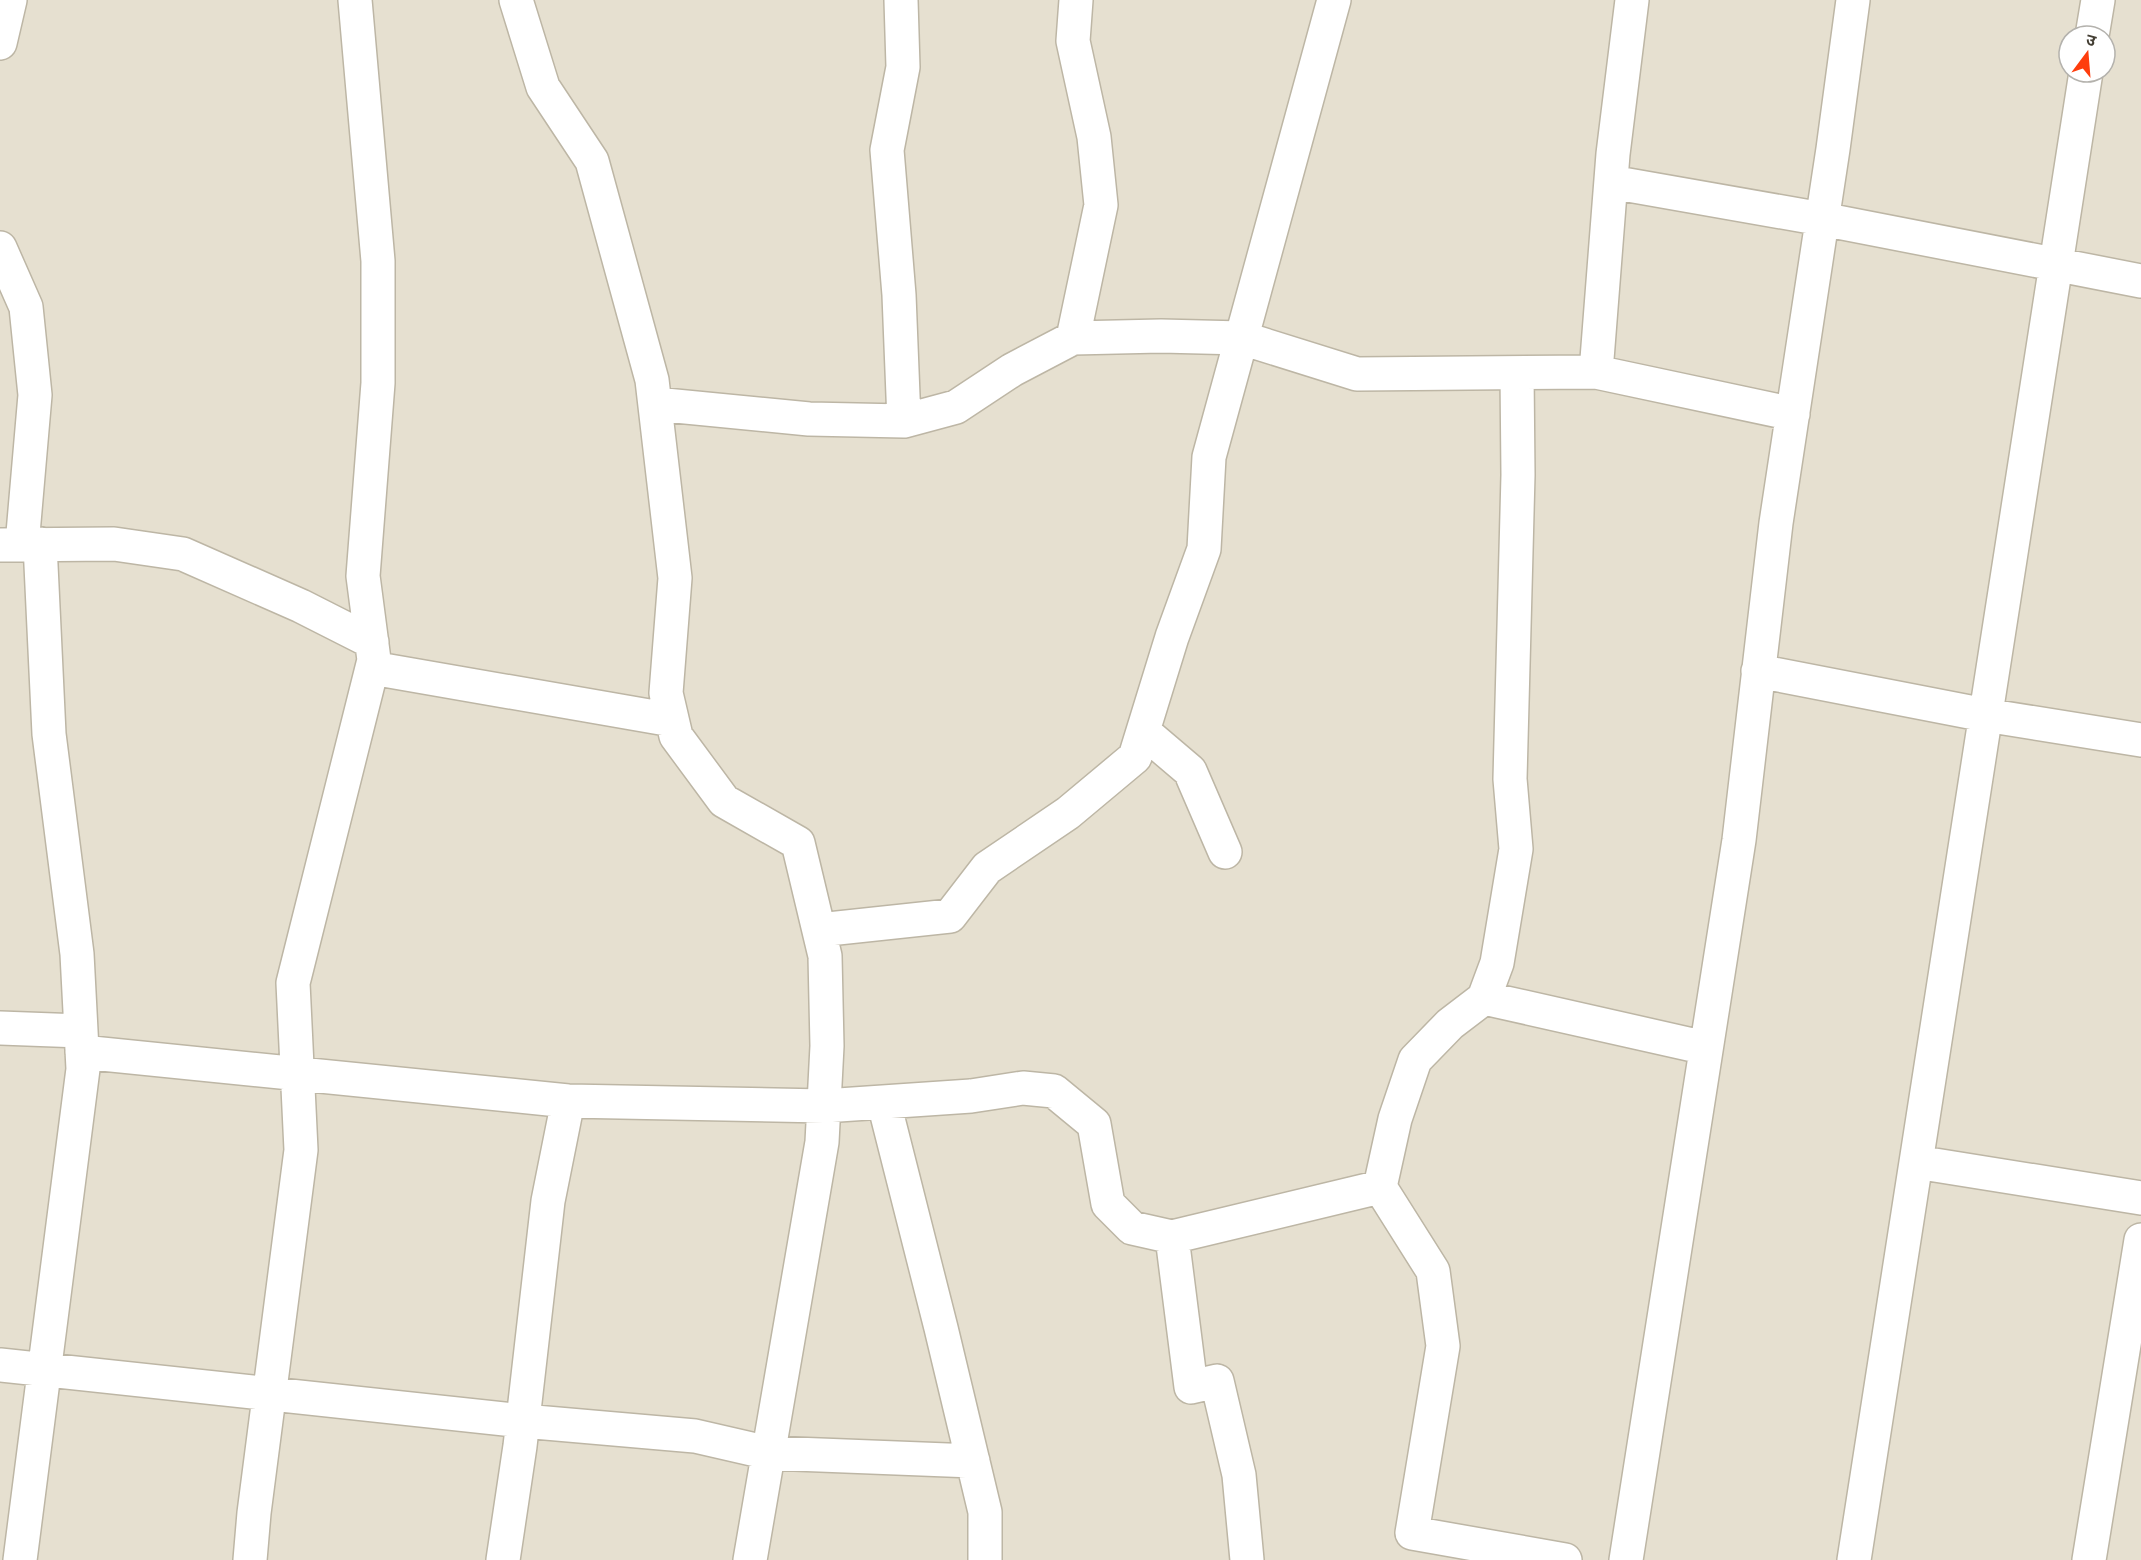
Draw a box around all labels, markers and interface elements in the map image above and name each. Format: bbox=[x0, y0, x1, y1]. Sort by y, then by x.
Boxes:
north arrow bbox=[2057, 24, 2117, 84]
text: उ bbox=[2084, 29, 2099, 52]

